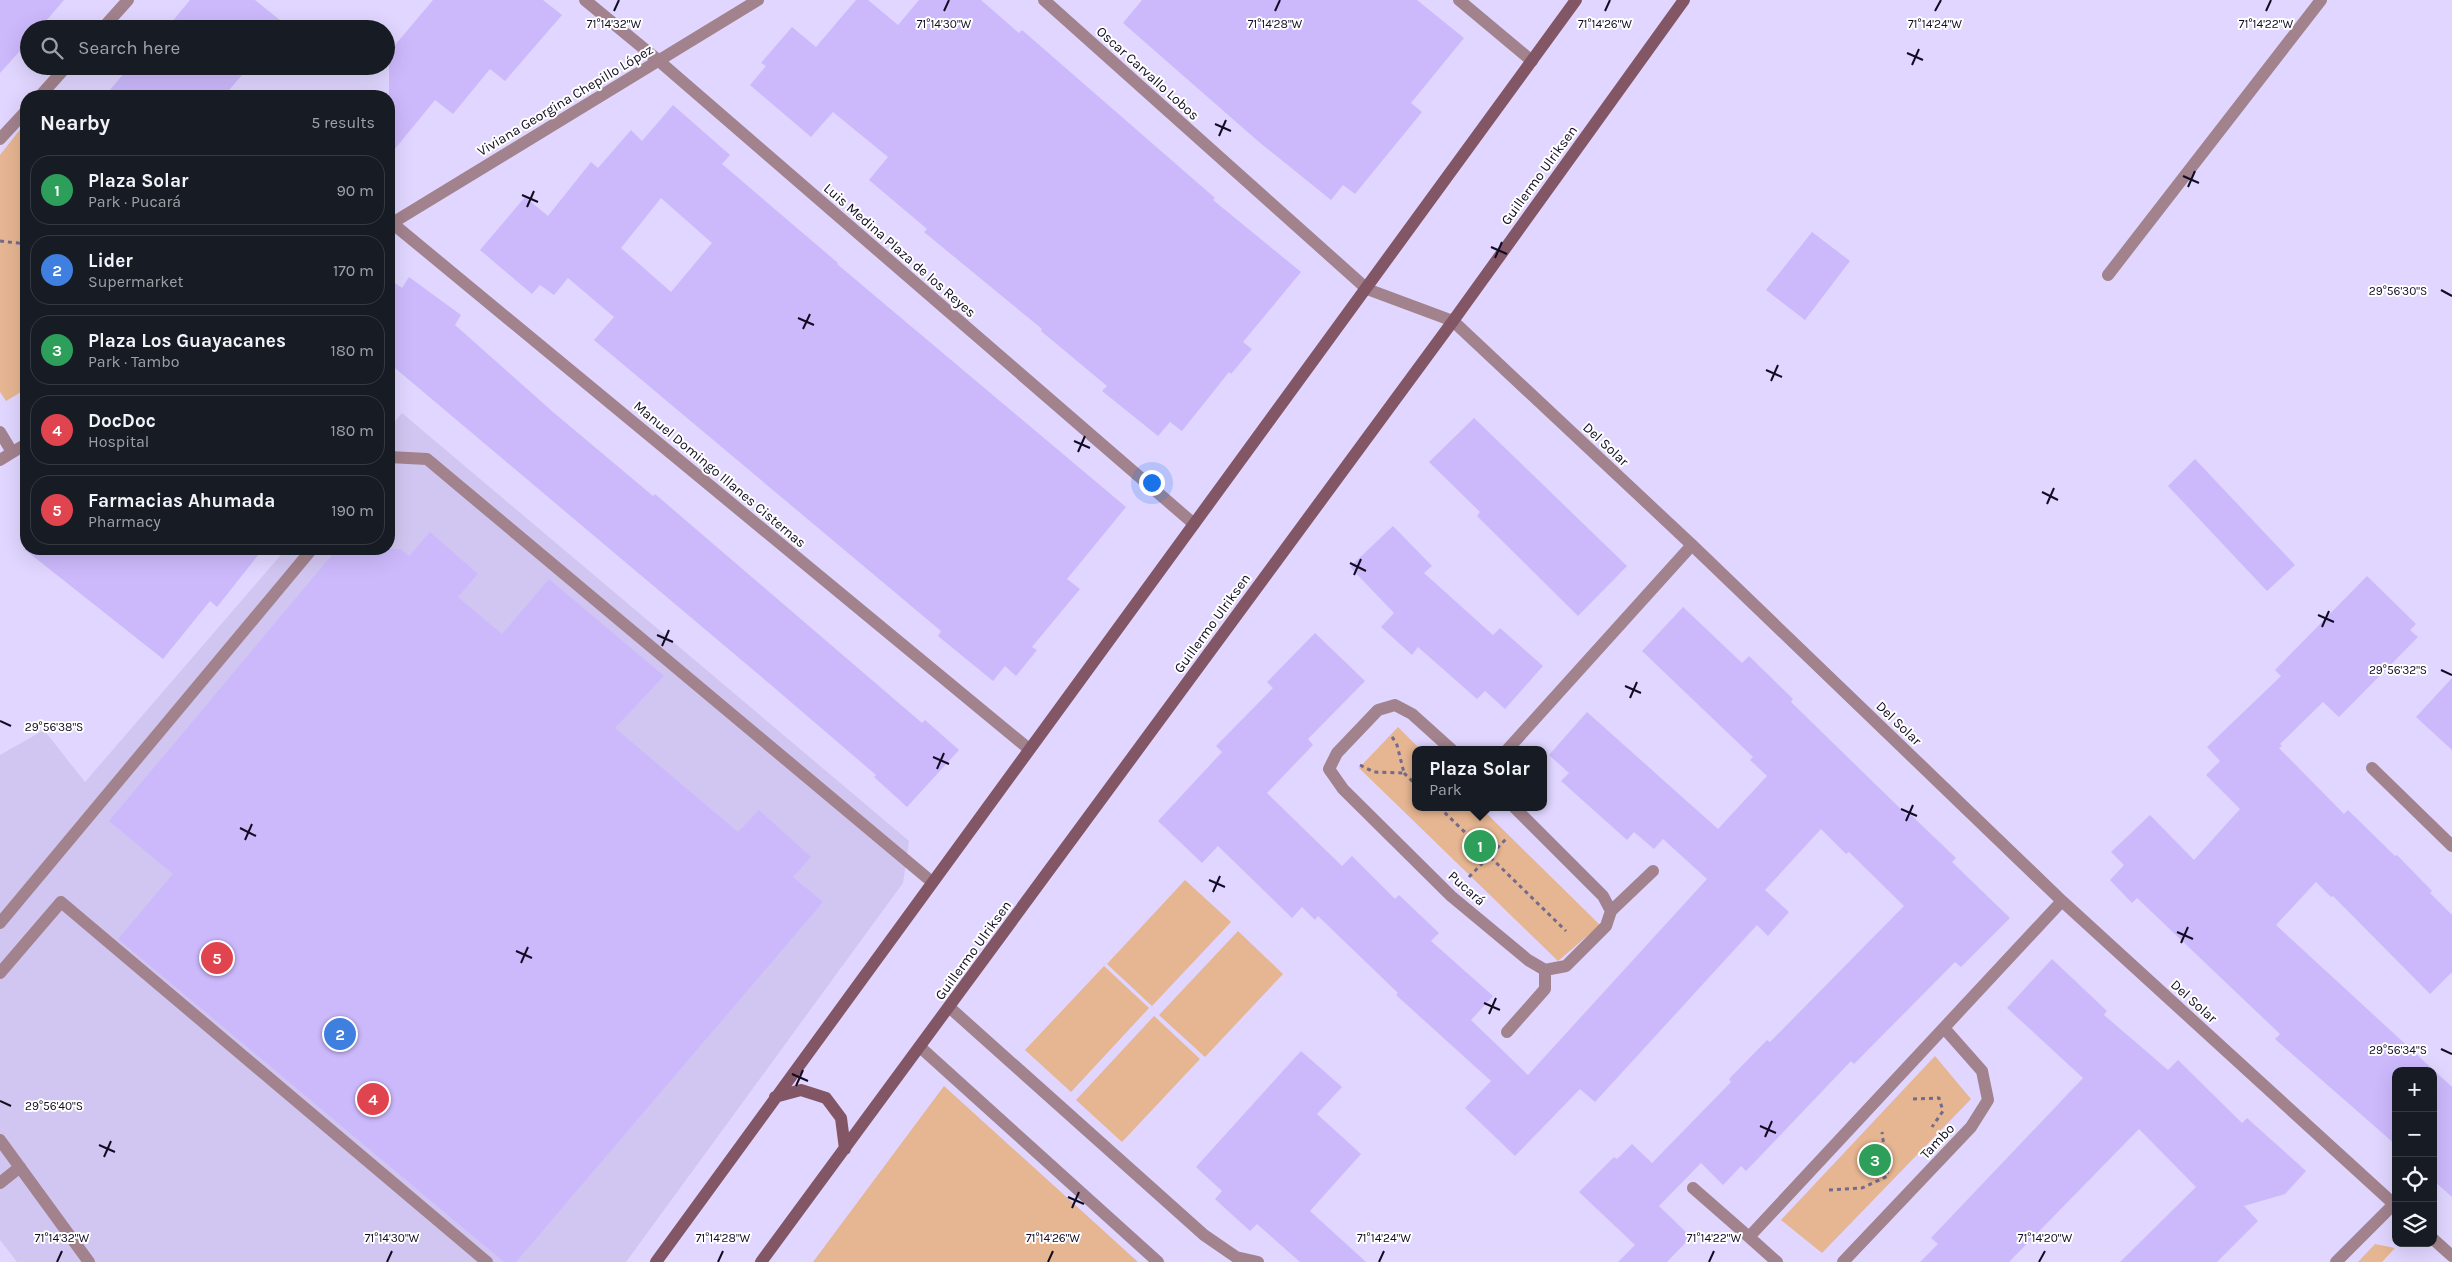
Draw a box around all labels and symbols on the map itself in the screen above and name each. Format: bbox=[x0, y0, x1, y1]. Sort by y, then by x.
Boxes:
text: 71°14'32"W bbox=[587, 17, 641, 31]
text: 71°14'30"W bbox=[917, 17, 972, 31]
text: 71°14'28"W bbox=[1248, 17, 1303, 31]
text: 71°14'26"W bbox=[1578, 17, 1632, 31]
text: 71°14'24"W bbox=[1908, 17, 1962, 31]
text: 71°14'22"W bbox=[2239, 17, 2293, 31]
street label: Oscar Carvallo Lobos bbox=[1093, 23, 1202, 124]
street label: Viviana Georgina Chepillo López bbox=[474, 41, 656, 160]
street label: Guillermo Ulriksen bbox=[1498, 122, 1581, 228]
street label: Luis Medina Plaza de los Reyes bbox=[820, 180, 979, 321]
text: 29°56'30"S bbox=[2369, 284, 2427, 298]
street label: Manuel Domingo Illanes Cisternas bbox=[630, 397, 809, 551]
street label: Del Solar bbox=[1579, 419, 1633, 470]
your location bbox=[1139, 470, 1165, 496]
street label: Guillermo Ulriksen bbox=[1171, 570, 1254, 676]
text: 29°56'32"S bbox=[2369, 663, 2427, 677]
street label: Del Solar bbox=[1872, 698, 1926, 750]
text: 29°56'38"S bbox=[25, 720, 83, 734]
pin: 1 bbox=[1464, 827, 1496, 865]
street label: Pucará bbox=[1445, 867, 1489, 909]
street label: Guillermo Ulriksen bbox=[932, 897, 1015, 1003]
pin: 5 bbox=[201, 939, 233, 977]
street label: Del Solar bbox=[2167, 976, 2221, 1027]
pin: 2 bbox=[324, 1015, 356, 1053]
text: 29°56'34"S bbox=[2369, 1043, 2427, 1057]
pin: 4 bbox=[357, 1080, 389, 1118]
text: 29°56'40"S bbox=[25, 1099, 83, 1113]
street label: Tambo bbox=[1917, 1120, 1958, 1163]
pin: 3 bbox=[1859, 1141, 1891, 1179]
text: 71°14'32"W bbox=[35, 1231, 89, 1245]
text: 71°14'30"W bbox=[365, 1231, 420, 1245]
text: 71°14'28"W bbox=[696, 1231, 751, 1245]
text: 71°14'26"W bbox=[1026, 1231, 1080, 1245]
text: 71°14'24"W bbox=[1357, 1231, 1411, 1245]
text: 71°14'22"W bbox=[1687, 1231, 1741, 1245]
text: 71°14'20"W bbox=[2018, 1231, 2072, 1245]

